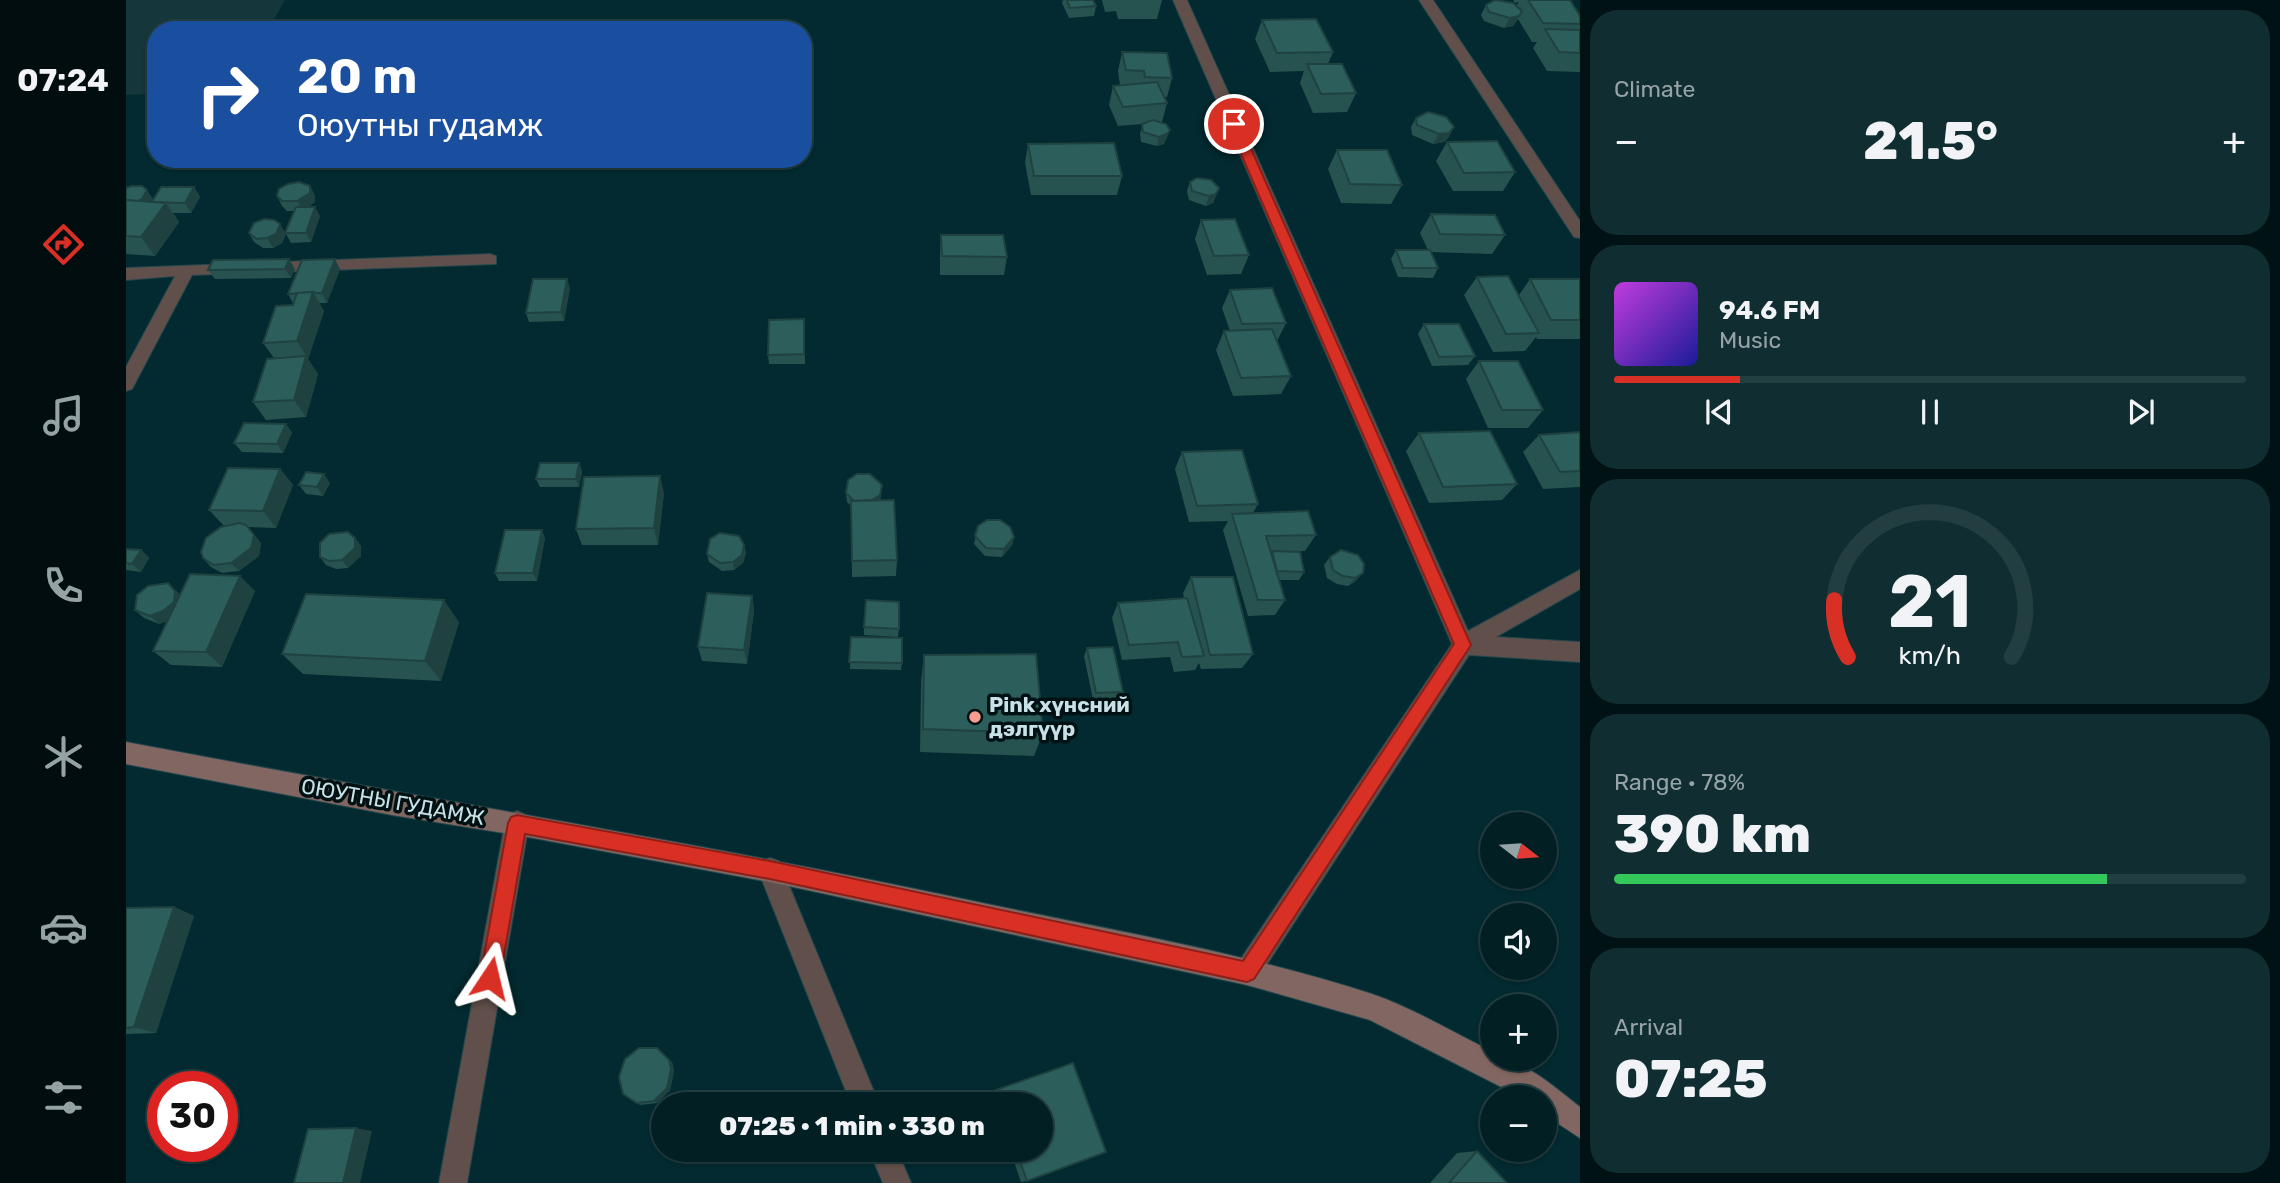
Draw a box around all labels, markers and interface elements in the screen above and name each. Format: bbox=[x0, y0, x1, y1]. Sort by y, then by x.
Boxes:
text: 20 m bbox=[297, 47, 418, 105]
icon: right bbox=[182, 49, 273, 140]
text: 07:24 bbox=[17, 61, 109, 99]
text: Climate bbox=[1614, 75, 1695, 103]
pin bbox=[1204, 94, 1264, 154]
icon: arrive bbox=[1215, 105, 1253, 143]
text: Оюутны гудамж bbox=[297, 106, 543, 144]
text: 21.5° bbox=[1863, 110, 1998, 172]
text: − bbox=[1614, 118, 1639, 164]
text: + bbox=[2222, 118, 2246, 164]
icon: directions bbox=[39, 220, 88, 269]
text: 94.6 FM bbox=[1719, 295, 1820, 326]
text: Music bbox=[1719, 326, 1781, 354]
icon: music bbox=[39, 391, 88, 440]
icon: previous bbox=[1700, 393, 1738, 431]
icon: pause bbox=[1911, 393, 1949, 431]
icon: next bbox=[2122, 393, 2160, 431]
text: 21 bbox=[1888, 560, 1972, 646]
icon: phone bbox=[39, 561, 88, 610]
text: km/h bbox=[1899, 641, 1961, 670]
place label: Pink хүнсний дэлгүүр bbox=[989, 692, 1130, 741]
marker: Pink хүнсний дэлгүүр bbox=[967, 709, 983, 725]
icon: climate bbox=[39, 732, 88, 781]
text: Range · 78% bbox=[1614, 768, 1745, 796]
street label: ОЮУТНЫ ГУДАМЖ bbox=[299, 773, 487, 830]
text: 390 km bbox=[1614, 803, 1811, 865]
north arrow bbox=[1480, 812, 1558, 889]
map controls bbox=[1480, 812, 1557, 1162]
icon: car bbox=[39, 903, 88, 952]
button: sound bbox=[1480, 903, 1557, 980]
position arrow bbox=[453, 941, 527, 1015]
button: + bbox=[1480, 994, 1557, 1071]
text: Arrival bbox=[1614, 1013, 1683, 1041]
text: 07:25 bbox=[1614, 1048, 1767, 1110]
speed limit sign: 30 bbox=[147, 1071, 238, 1162]
icon: filters bbox=[39, 1073, 88, 1122]
button: − bbox=[1480, 1085, 1557, 1162]
text: 07:25 · 1 min · 330 m bbox=[719, 1111, 985, 1142]

